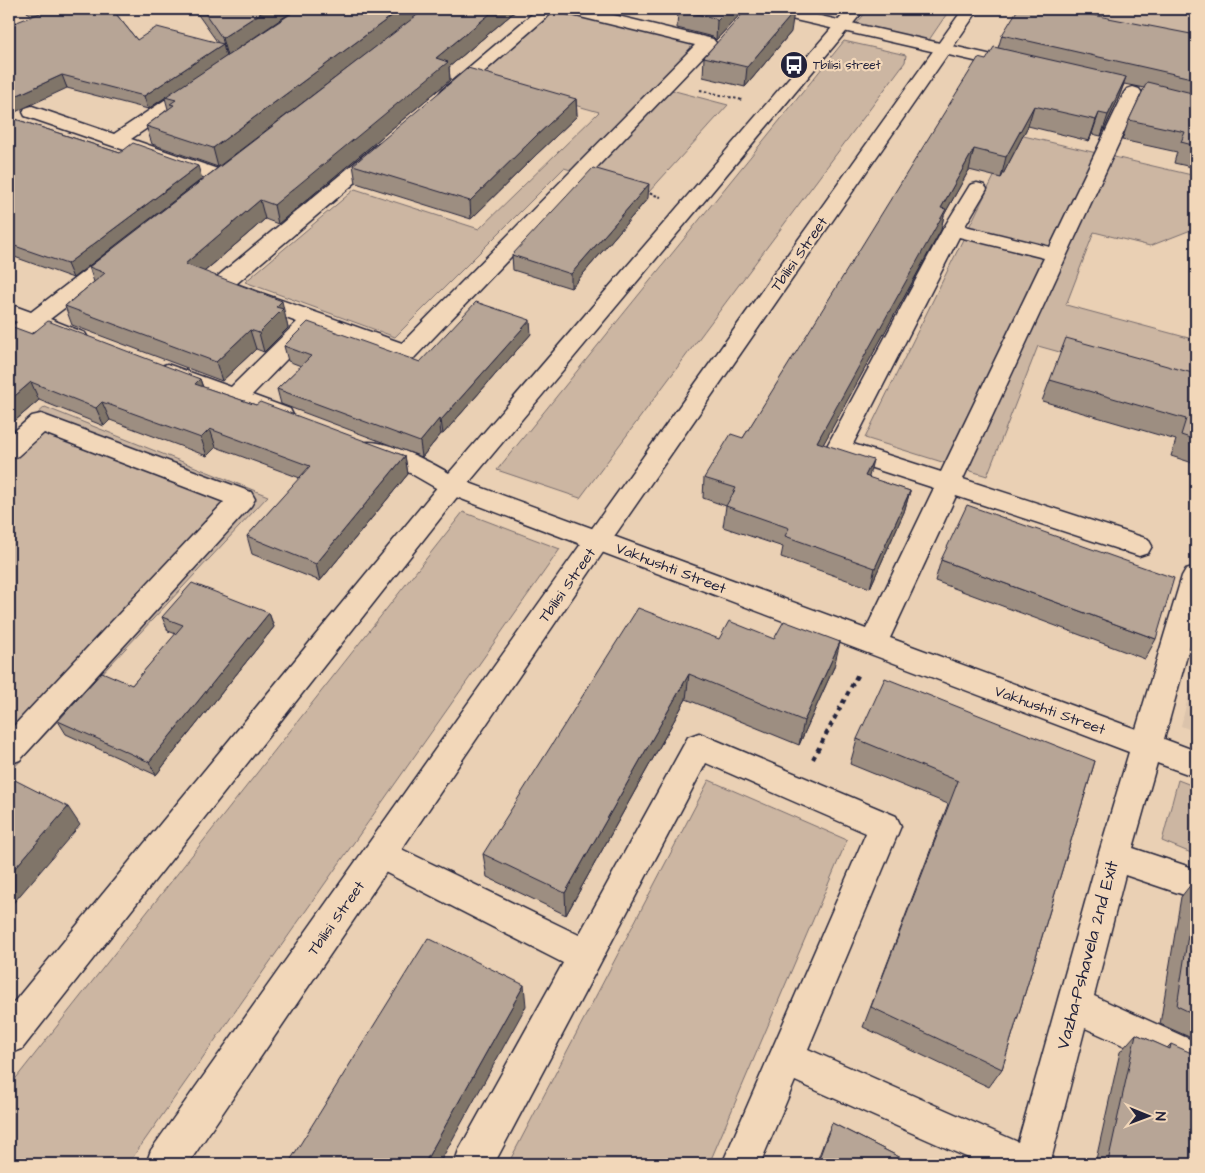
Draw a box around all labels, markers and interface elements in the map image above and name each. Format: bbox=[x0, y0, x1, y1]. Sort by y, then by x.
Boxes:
bus stop icon: Tbilisi street bbox=[779, 50, 809, 80]
place label: Tbilisi street bbox=[813, 57, 881, 74]
street label: Tbilisi Street bbox=[766, 213, 833, 296]
street label: Vakhushti Street bbox=[613, 538, 729, 599]
street label: Tbilisi Street bbox=[534, 544, 601, 627]
street label: Vakhushti Street bbox=[991, 681, 1108, 740]
street label: Vazha-Pshavela 2nd Exit bbox=[1050, 857, 1125, 1052]
street label: Tbilisi Street bbox=[303, 877, 370, 960]
north arrow bbox=[1122, 1090, 1172, 1140]
text: N bbox=[1150, 1112, 1170, 1121]

